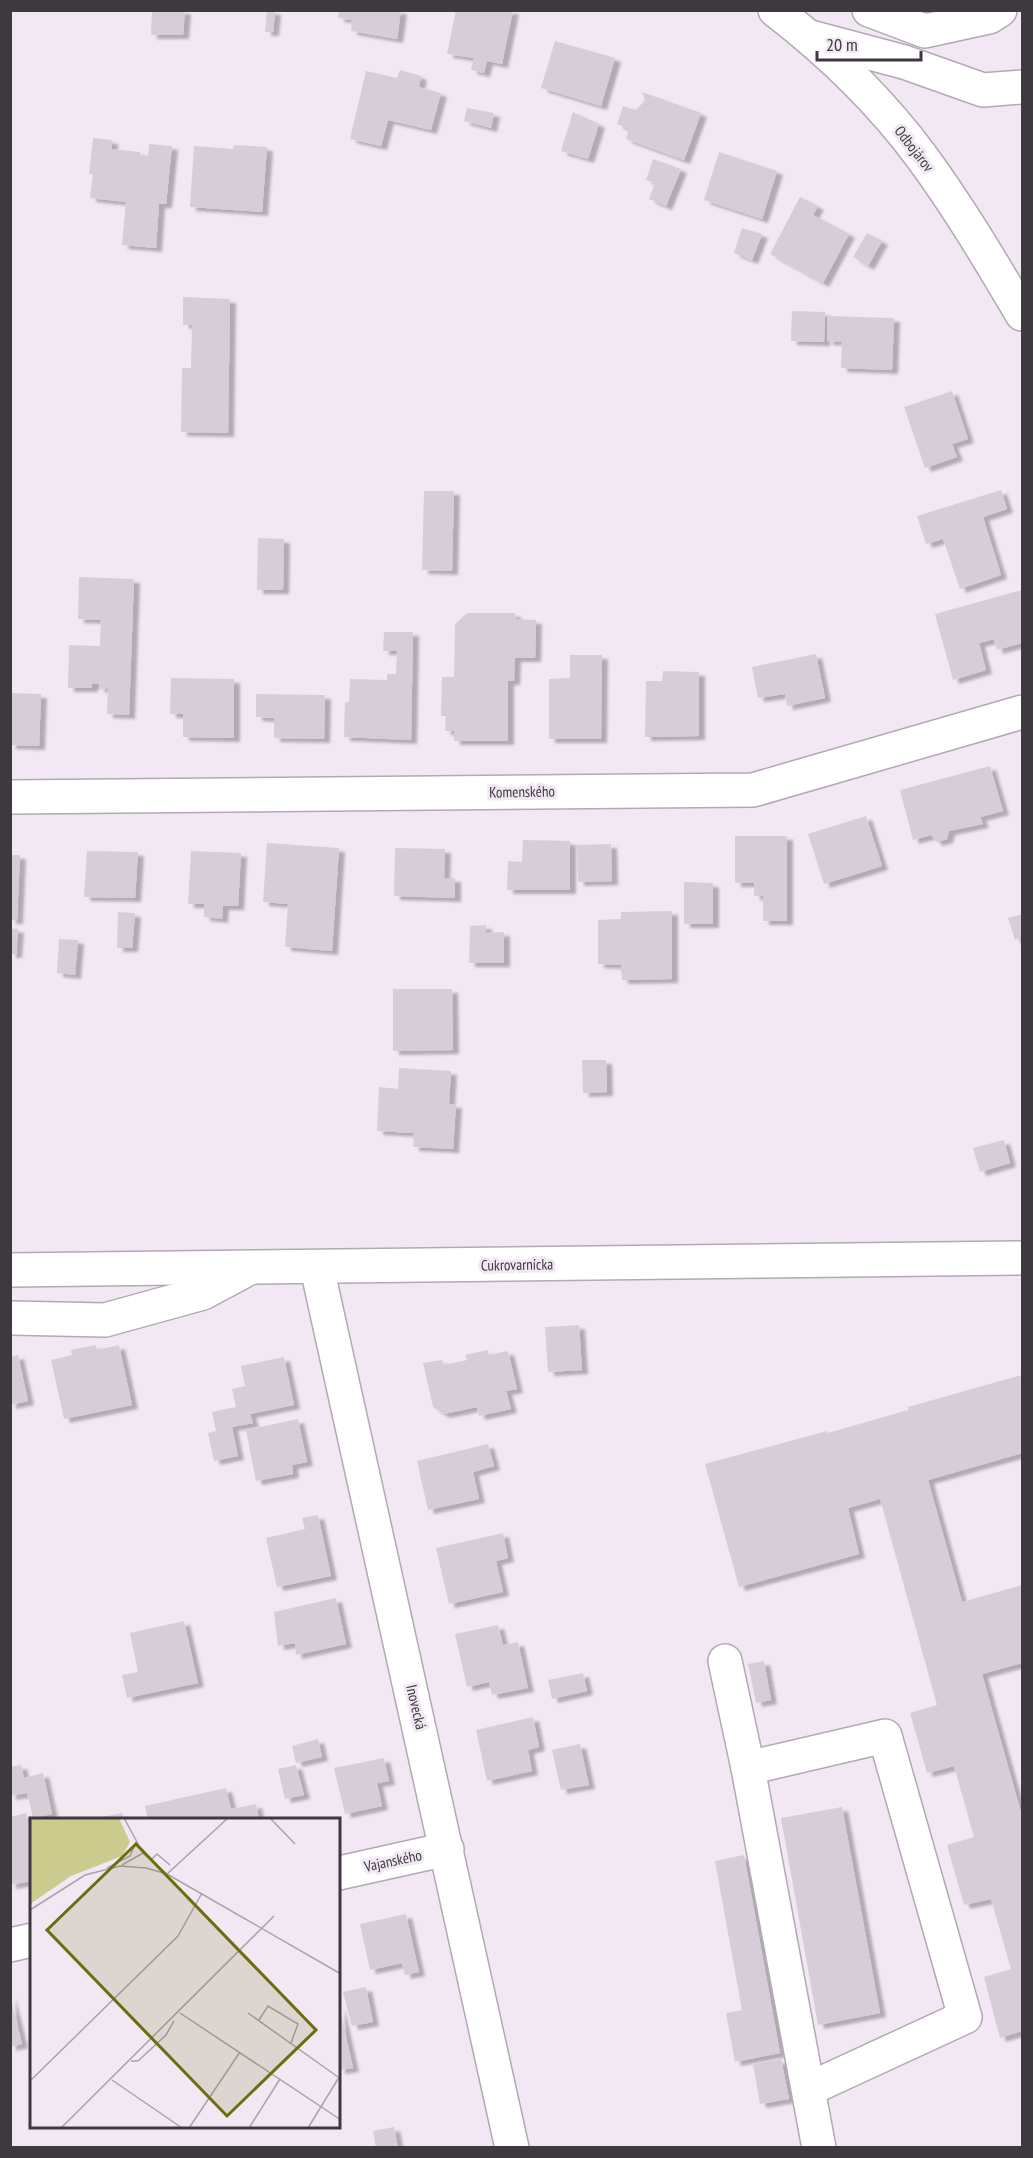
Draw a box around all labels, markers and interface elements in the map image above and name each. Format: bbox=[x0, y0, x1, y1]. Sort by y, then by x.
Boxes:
scale bar bbox=[817, 24, 920, 62]
text: 20 m bbox=[826, 33, 858, 56]
street label: Odbojárov bbox=[891, 122, 938, 176]
street label: Komenského bbox=[489, 781, 555, 802]
street label: Cukrovarnícka bbox=[481, 1254, 553, 1275]
street label: Inovecká bbox=[402, 1683, 431, 1731]
inset map bbox=[30, 1818, 340, 2128]
street label: Vajanského bbox=[362, 1845, 423, 1876]

